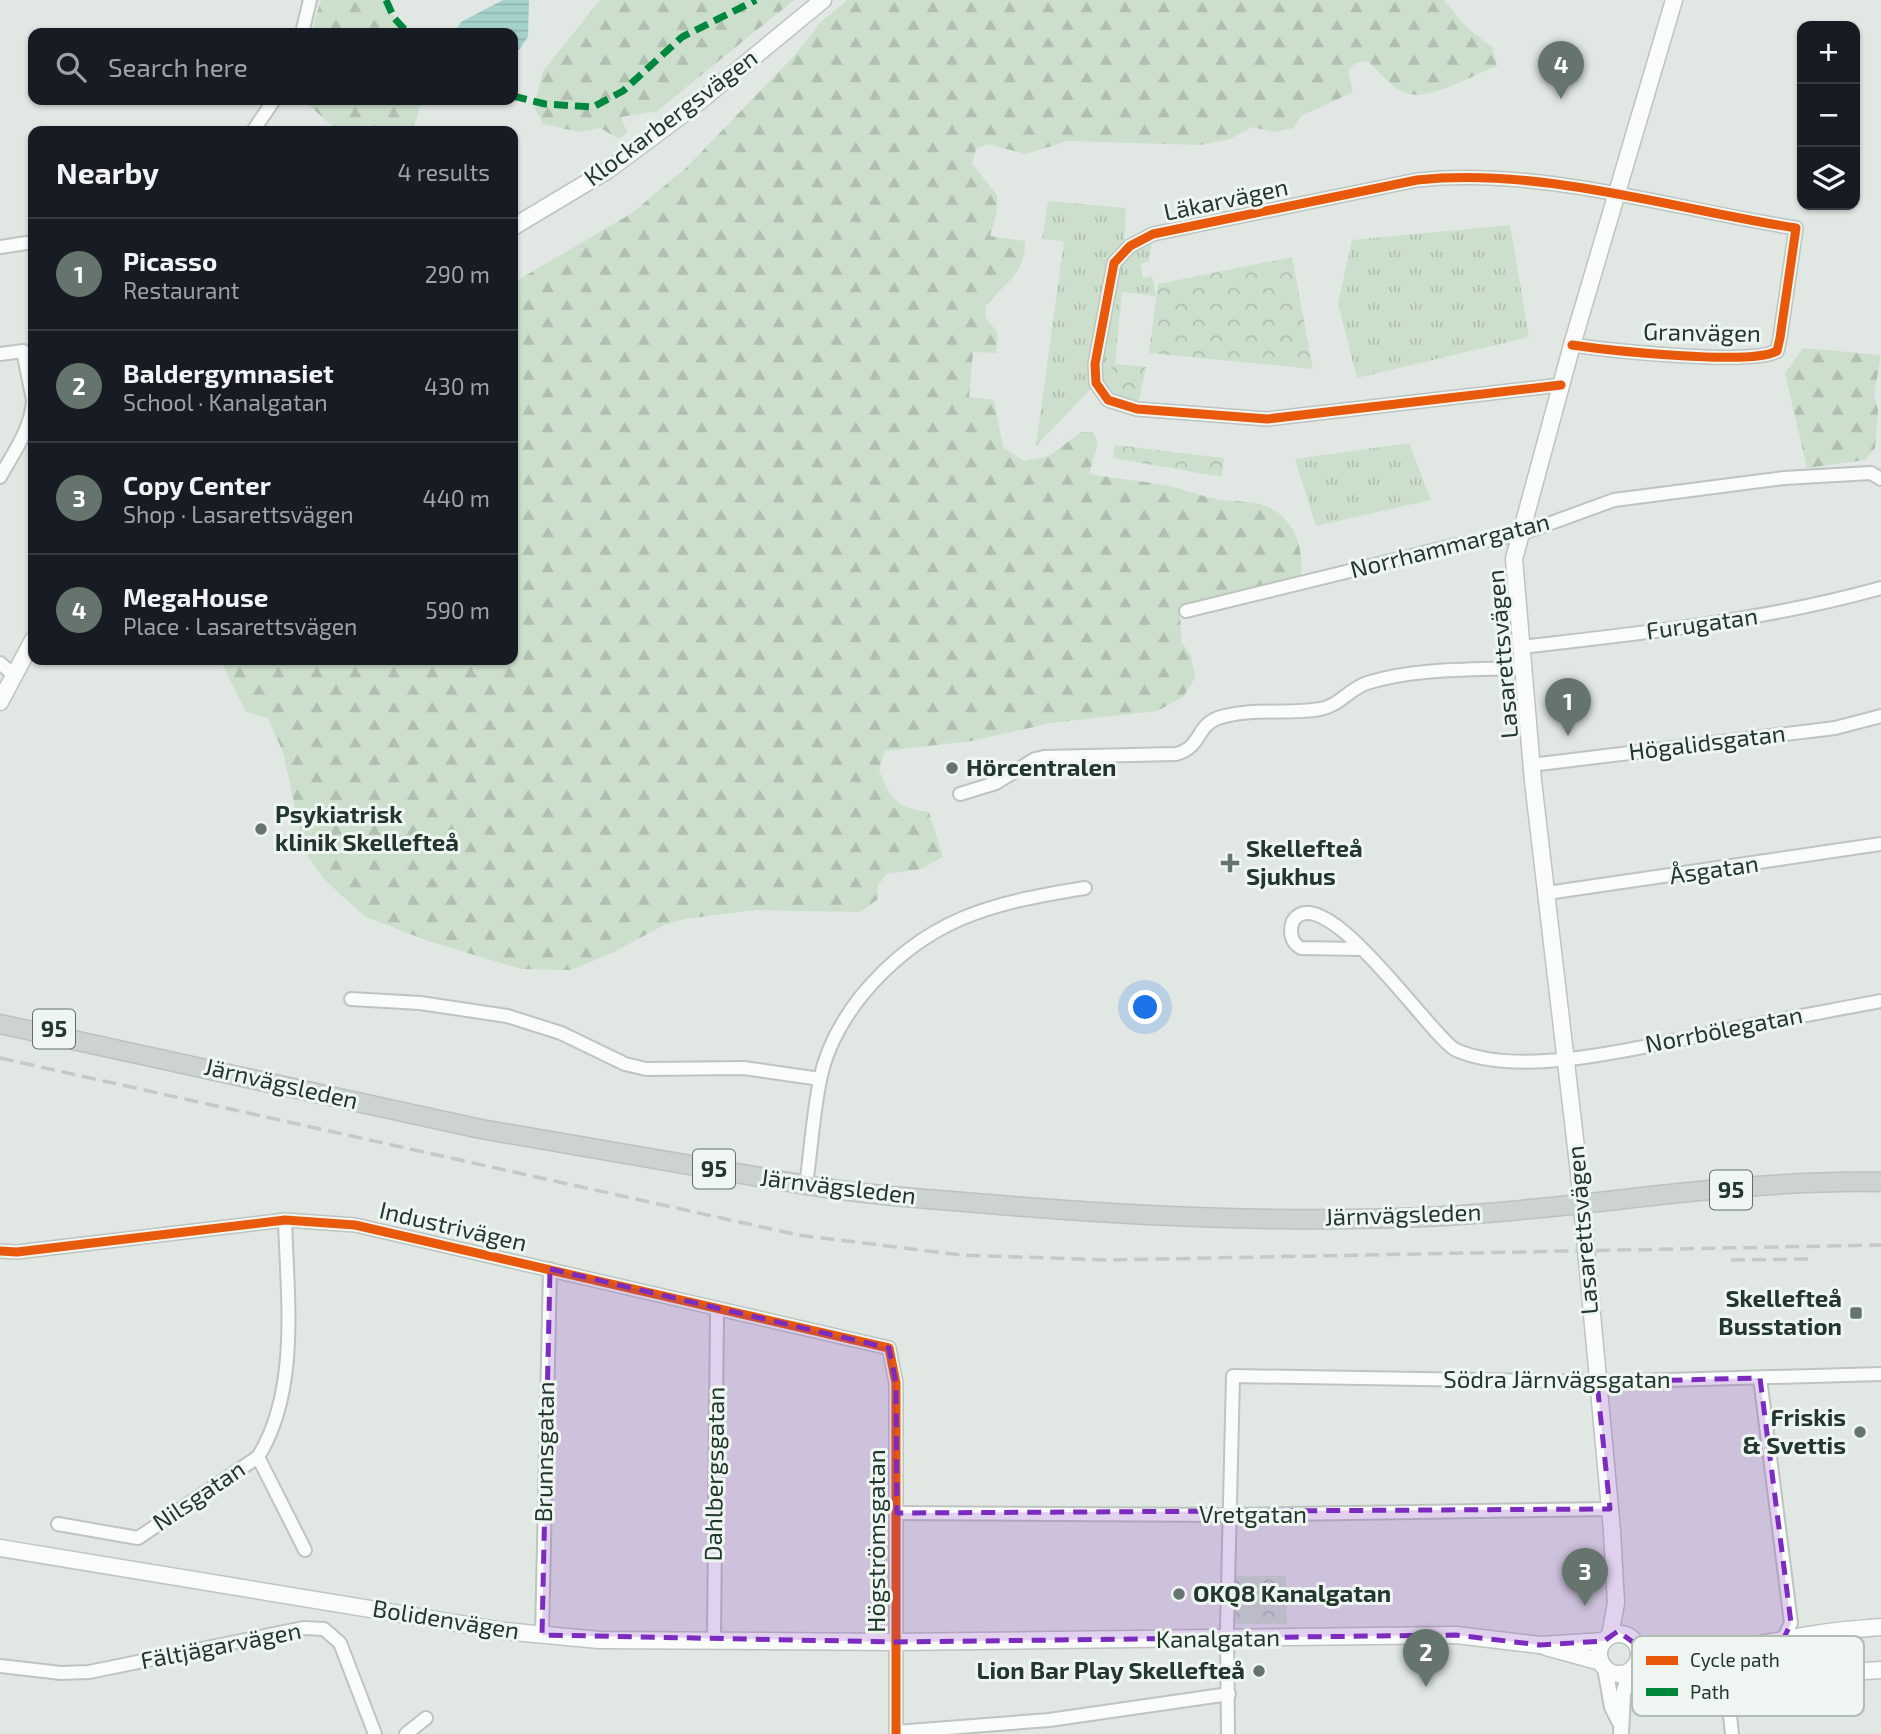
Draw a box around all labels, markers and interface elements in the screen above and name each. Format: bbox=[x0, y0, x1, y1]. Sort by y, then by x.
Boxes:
map controls bbox=[1797, 21, 1860, 210]
button: + bbox=[1797, 21, 1860, 84]
search box bbox=[28, 28, 518, 105]
pin: 4 bbox=[1538, 41, 1584, 99]
street label: Klockarbergsvägen bbox=[578, 42, 762, 191]
icon: search bbox=[52, 48, 90, 86]
text: Search here bbox=[108, 51, 248, 82]
button: − bbox=[1797, 84, 1860, 147]
button: layers bbox=[1797, 147, 1860, 210]
text: Nearby bbox=[56, 154, 159, 190]
text: 4 results bbox=[398, 158, 490, 186]
street label: Läkarvägen bbox=[1161, 171, 1291, 226]
text: Picasso bbox=[123, 245, 217, 276]
text: 1 bbox=[74, 260, 84, 288]
text: 290 m bbox=[425, 260, 490, 288]
text: Restaurant bbox=[123, 276, 240, 304]
street label: Granvägen bbox=[1643, 316, 1761, 347]
text: Baldergymnasiet bbox=[123, 357, 334, 388]
text: 2 bbox=[72, 372, 86, 400]
text: 430 m bbox=[424, 372, 490, 400]
text: School · Kanalgatan bbox=[123, 388, 328, 416]
text: Copy Center bbox=[123, 469, 271, 500]
text: 3 bbox=[72, 484, 86, 512]
text: 440 m bbox=[423, 484, 490, 512]
text: Shop · Lasarettsvägen bbox=[123, 500, 354, 528]
street label: Norrhammargatan bbox=[1347, 506, 1552, 583]
street label: Lasarettsvägen bbox=[1480, 568, 1523, 740]
text: MegaHouse bbox=[123, 581, 268, 612]
text: 4 bbox=[72, 596, 86, 624]
text: 590 m bbox=[425, 596, 490, 624]
street label: Furugatan bbox=[1644, 600, 1759, 645]
text: Place · Lasarettsvägen bbox=[123, 612, 357, 640]
pin: 1 bbox=[1545, 678, 1591, 736]
street label: Högalidsgatan bbox=[1627, 718, 1787, 766]
place label: Hörcentralen bbox=[966, 752, 1116, 781]
marker: Hörcentralen bbox=[944, 760, 960, 776]
place label: Psykiatrisk klinik Skellefteå bbox=[275, 799, 459, 856]
marker: Psykiatrisk klinik Skellefteå bbox=[253, 821, 269, 837]
place label: Skellefteå Sjukhus bbox=[1246, 833, 1363, 890]
street label: Åsgatan bbox=[1667, 848, 1760, 889]
marker: Skellefteå Sjukhus bbox=[1220, 853, 1240, 873]
your location bbox=[1128, 990, 1162, 1024]
street label: Norrbölegatan bbox=[1642, 999, 1805, 1058]
road number: 95 bbox=[33, 1010, 75, 1048]
street label: Järnvägsleden bbox=[202, 1051, 361, 1114]
street label: Lasarettsvägen bbox=[1560, 1144, 1603, 1316]
road number: 95 bbox=[693, 1150, 735, 1188]
street label: Järnvägsleden bbox=[759, 1162, 918, 1209]
road number: 95 bbox=[1710, 1170, 1752, 1210]
street label: Industrivägen bbox=[377, 1194, 530, 1257]
street label: Järnvägsleden bbox=[1324, 1196, 1482, 1231]
place label: Skellefteå Busstation bbox=[1718, 1283, 1842, 1340]
marker: Skellefteå Busstation bbox=[1848, 1305, 1864, 1321]
street label: Södra Järnvägsgatan bbox=[1443, 1364, 1671, 1393]
street label: Brunnsgatan bbox=[528, 1381, 559, 1523]
street label: Dahlbergsgatan bbox=[697, 1386, 730, 1562]
place label: Friskis & Svettis bbox=[1743, 1402, 1846, 1459]
marker: Friskis & Svettis bbox=[1852, 1424, 1868, 1440]
street label: Högströmsgatan bbox=[861, 1449, 890, 1633]
street label: Nilsgatan bbox=[147, 1453, 250, 1536]
street label: Vretgatan bbox=[1199, 1499, 1307, 1528]
pin: 3 bbox=[1562, 1548, 1608, 1606]
place label: OKQ8 Kanalgatan bbox=[1193, 1578, 1391, 1608]
marker: OKQ8 Kanalgatan bbox=[1171, 1586, 1187, 1602]
street label: Bolidenvägen bbox=[371, 1593, 522, 1644]
street label: Fältjägarvägen bbox=[138, 1615, 303, 1674]
street label: Kanalgatan bbox=[1156, 1622, 1280, 1653]
pin: 2 bbox=[1403, 1629, 1449, 1687]
legend bbox=[1632, 1636, 1864, 1716]
text: Cycle path bbox=[1690, 1648, 1780, 1671]
place label: Lion Bar Play Skellefteå bbox=[977, 1655, 1245, 1684]
marker: Lion Bar Play Skellefteå bbox=[1251, 1663, 1267, 1679]
text: Path bbox=[1690, 1680, 1730, 1703]

